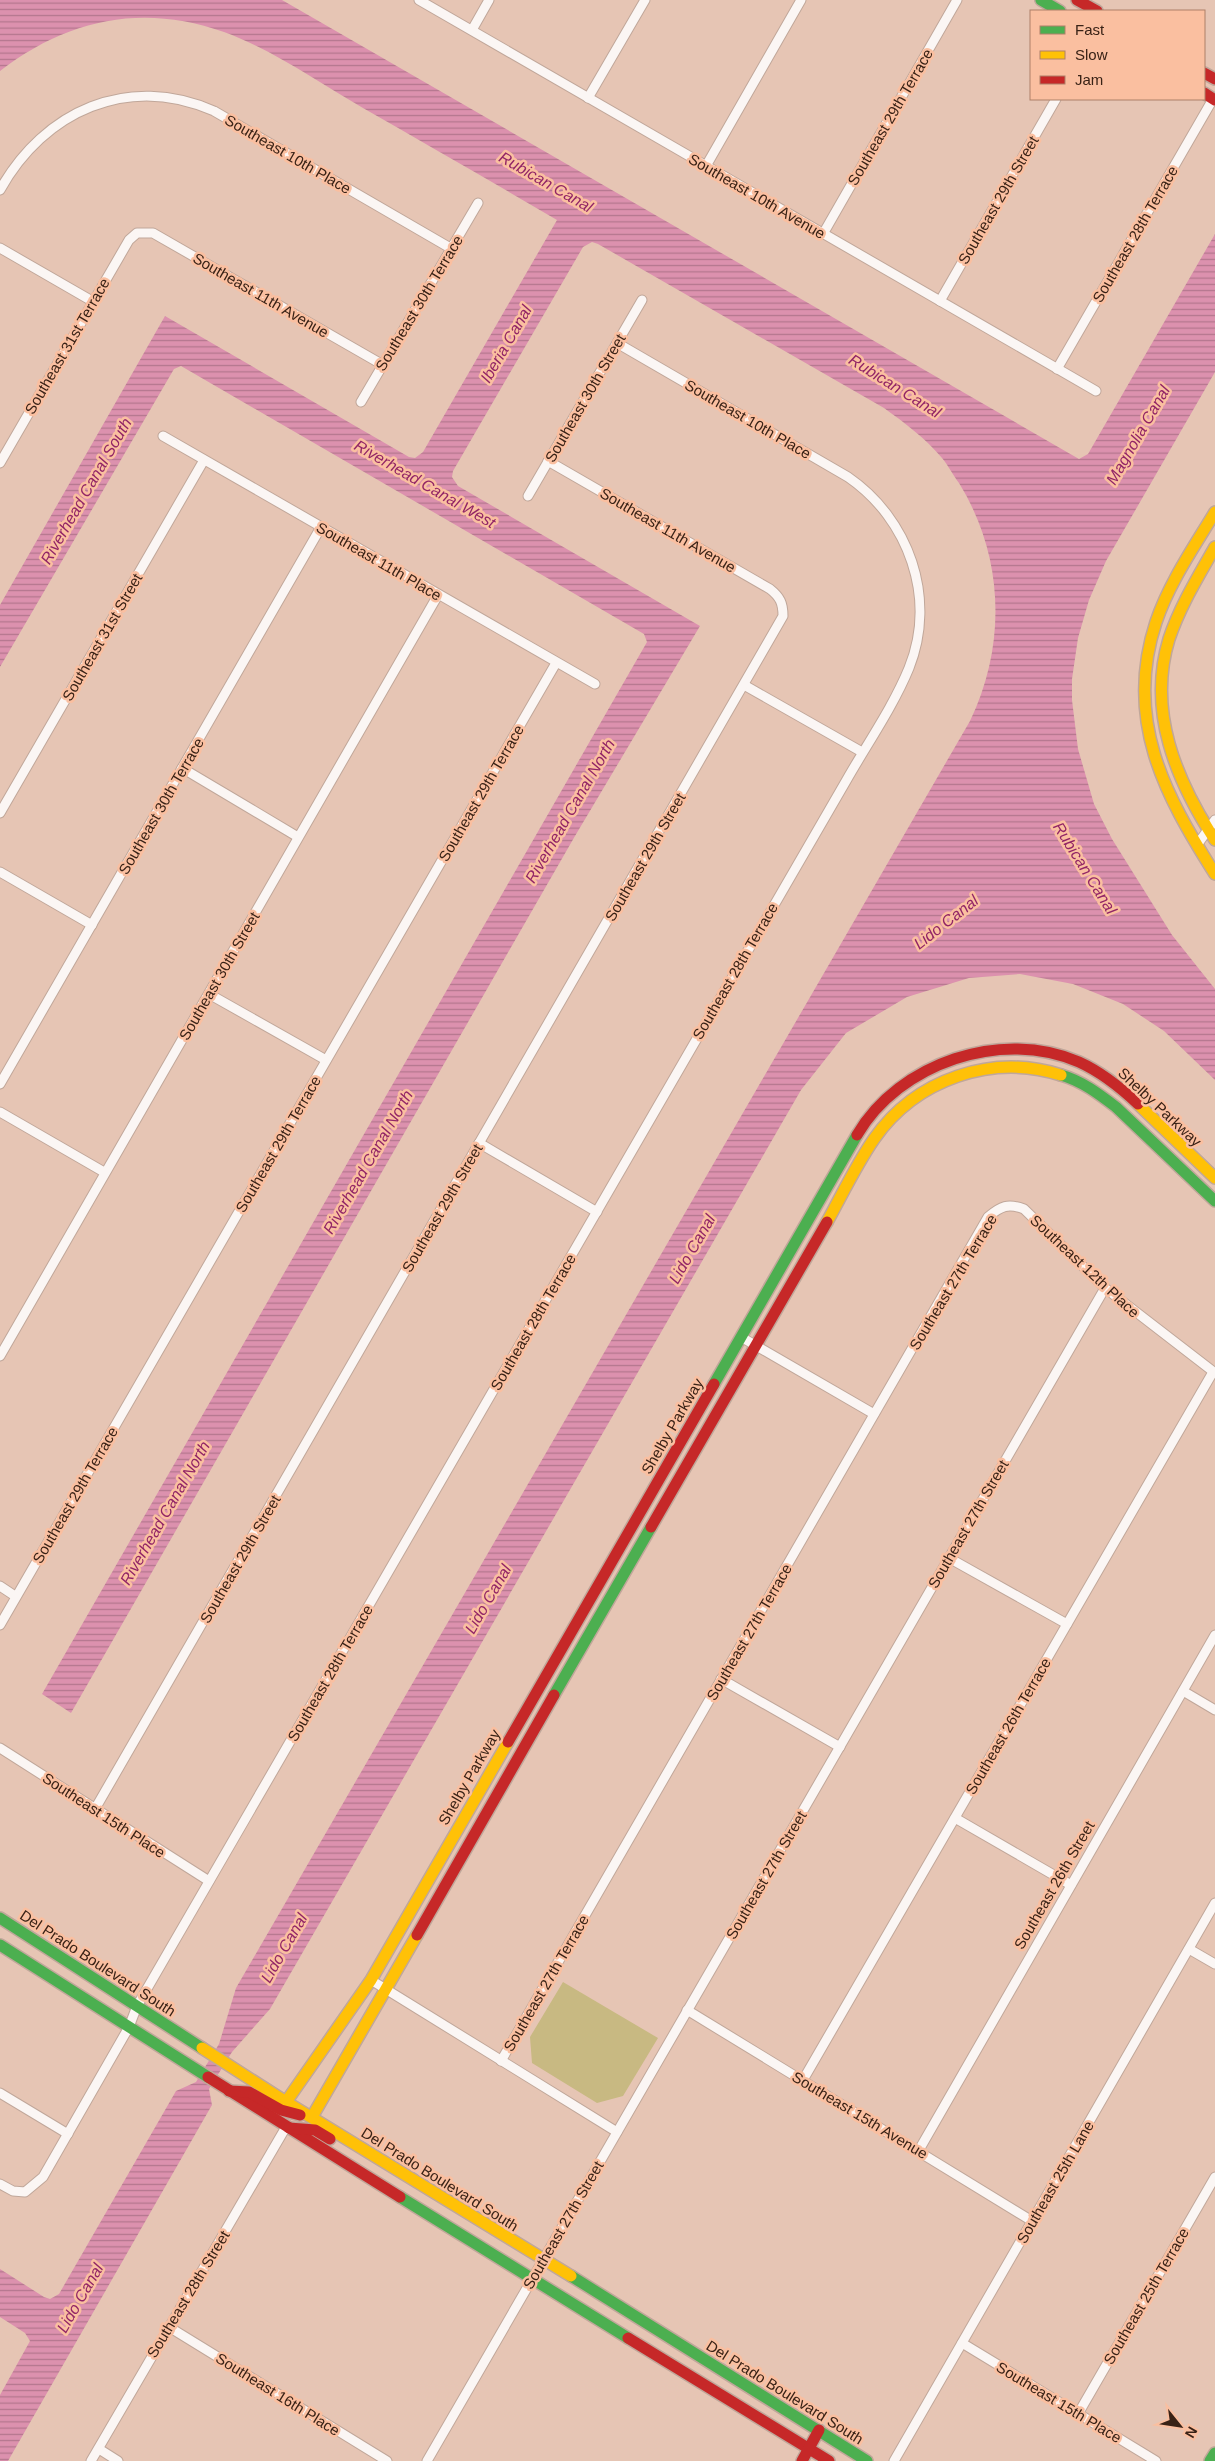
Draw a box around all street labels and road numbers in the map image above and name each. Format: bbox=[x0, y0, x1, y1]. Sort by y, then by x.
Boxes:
street label: Southeast 29th Terrace bbox=[844, 46, 936, 188]
street label: Southeast 10th Place bbox=[222, 111, 354, 197]
street label: Southeast 29th Street bbox=[954, 132, 1042, 267]
street label: Southeast 10th Avenue bbox=[686, 150, 828, 242]
street label: Southeast 28th Terrace bbox=[1089, 163, 1181, 305]
street label: Southeast 30th Terrace bbox=[372, 232, 466, 374]
street label: Southeast 11th Avenue bbox=[190, 249, 332, 341]
street label: Southeast 31st Terrace bbox=[21, 275, 113, 417]
street label: Southeast 30th Street bbox=[541, 330, 629, 465]
street label: Southeast 10th Place bbox=[682, 376, 814, 462]
street label: Southeast 11th Avenue bbox=[597, 484, 739, 576]
street label: Southeast 11th Place bbox=[313, 518, 445, 604]
street label: Southeast 31st Street bbox=[59, 570, 146, 704]
street label: Southeast 29th Terrace bbox=[435, 722, 527, 864]
street label: Southeast 30th Terrace bbox=[115, 735, 207, 877]
street label: Southeast 29th Street bbox=[601, 789, 689, 924]
street label: Southeast 28th Terrace bbox=[689, 900, 781, 1042]
street label: Southeast 30th Street bbox=[175, 908, 263, 1043]
street label: Shelby Parkway bbox=[1115, 1064, 1205, 1150]
street label: Southeast 29th Terrace bbox=[232, 1073, 324, 1215]
street label: Southeast 29th Street bbox=[398, 1140, 486, 1275]
street label: Southeast 27th Terrace bbox=[906, 1211, 1000, 1353]
street label: Southeast 12th Place bbox=[1027, 1211, 1143, 1321]
street label: Southeast 28th Terrace bbox=[487, 1251, 579, 1393]
street label: Shelby Parkway bbox=[638, 1375, 706, 1477]
street label: Southeast 29th Terrace bbox=[29, 1424, 121, 1566]
street label: Southeast 27th Street bbox=[924, 1456, 1012, 1591]
street label: Southeast 29th Street bbox=[196, 1491, 284, 1626]
street label: Southeast 27th Terrace bbox=[703, 1561, 795, 1703]
street label: Southeast 28th Terrace bbox=[284, 1602, 376, 1744]
street label: Southeast 26th Terrace bbox=[962, 1655, 1054, 1797]
street label: Shelby Parkway bbox=[435, 1726, 503, 1828]
street label: Southeast 15th Place bbox=[40, 1769, 168, 1861]
street label: Southeast 27th Street bbox=[722, 1807, 810, 1942]
street label: Southeast 26th Street bbox=[1010, 1817, 1098, 1952]
street label: Del Prado Boulevard South bbox=[17, 1906, 179, 2020]
street label: Southeast 27th Terrace bbox=[500, 1912, 592, 2054]
street label: Southeast 15th Avenue bbox=[789, 2068, 931, 2162]
street label: Southeast 25th Lane bbox=[1013, 2118, 1097, 2246]
street label: Del Prado Boulevard South bbox=[358, 2124, 522, 2234]
street label: Southeast 27th Street bbox=[519, 2157, 607, 2292]
street label: Southeast 25th Terrace bbox=[1100, 2225, 1192, 2367]
street label: Southeast 28th Street bbox=[143, 2227, 233, 2361]
street label: Del Prado Boulevard South bbox=[703, 2337, 867, 2447]
street label: Southeast 16th Place bbox=[213, 2349, 343, 2439]
street label: Southeast 15th Place bbox=[994, 2358, 1124, 2446]

